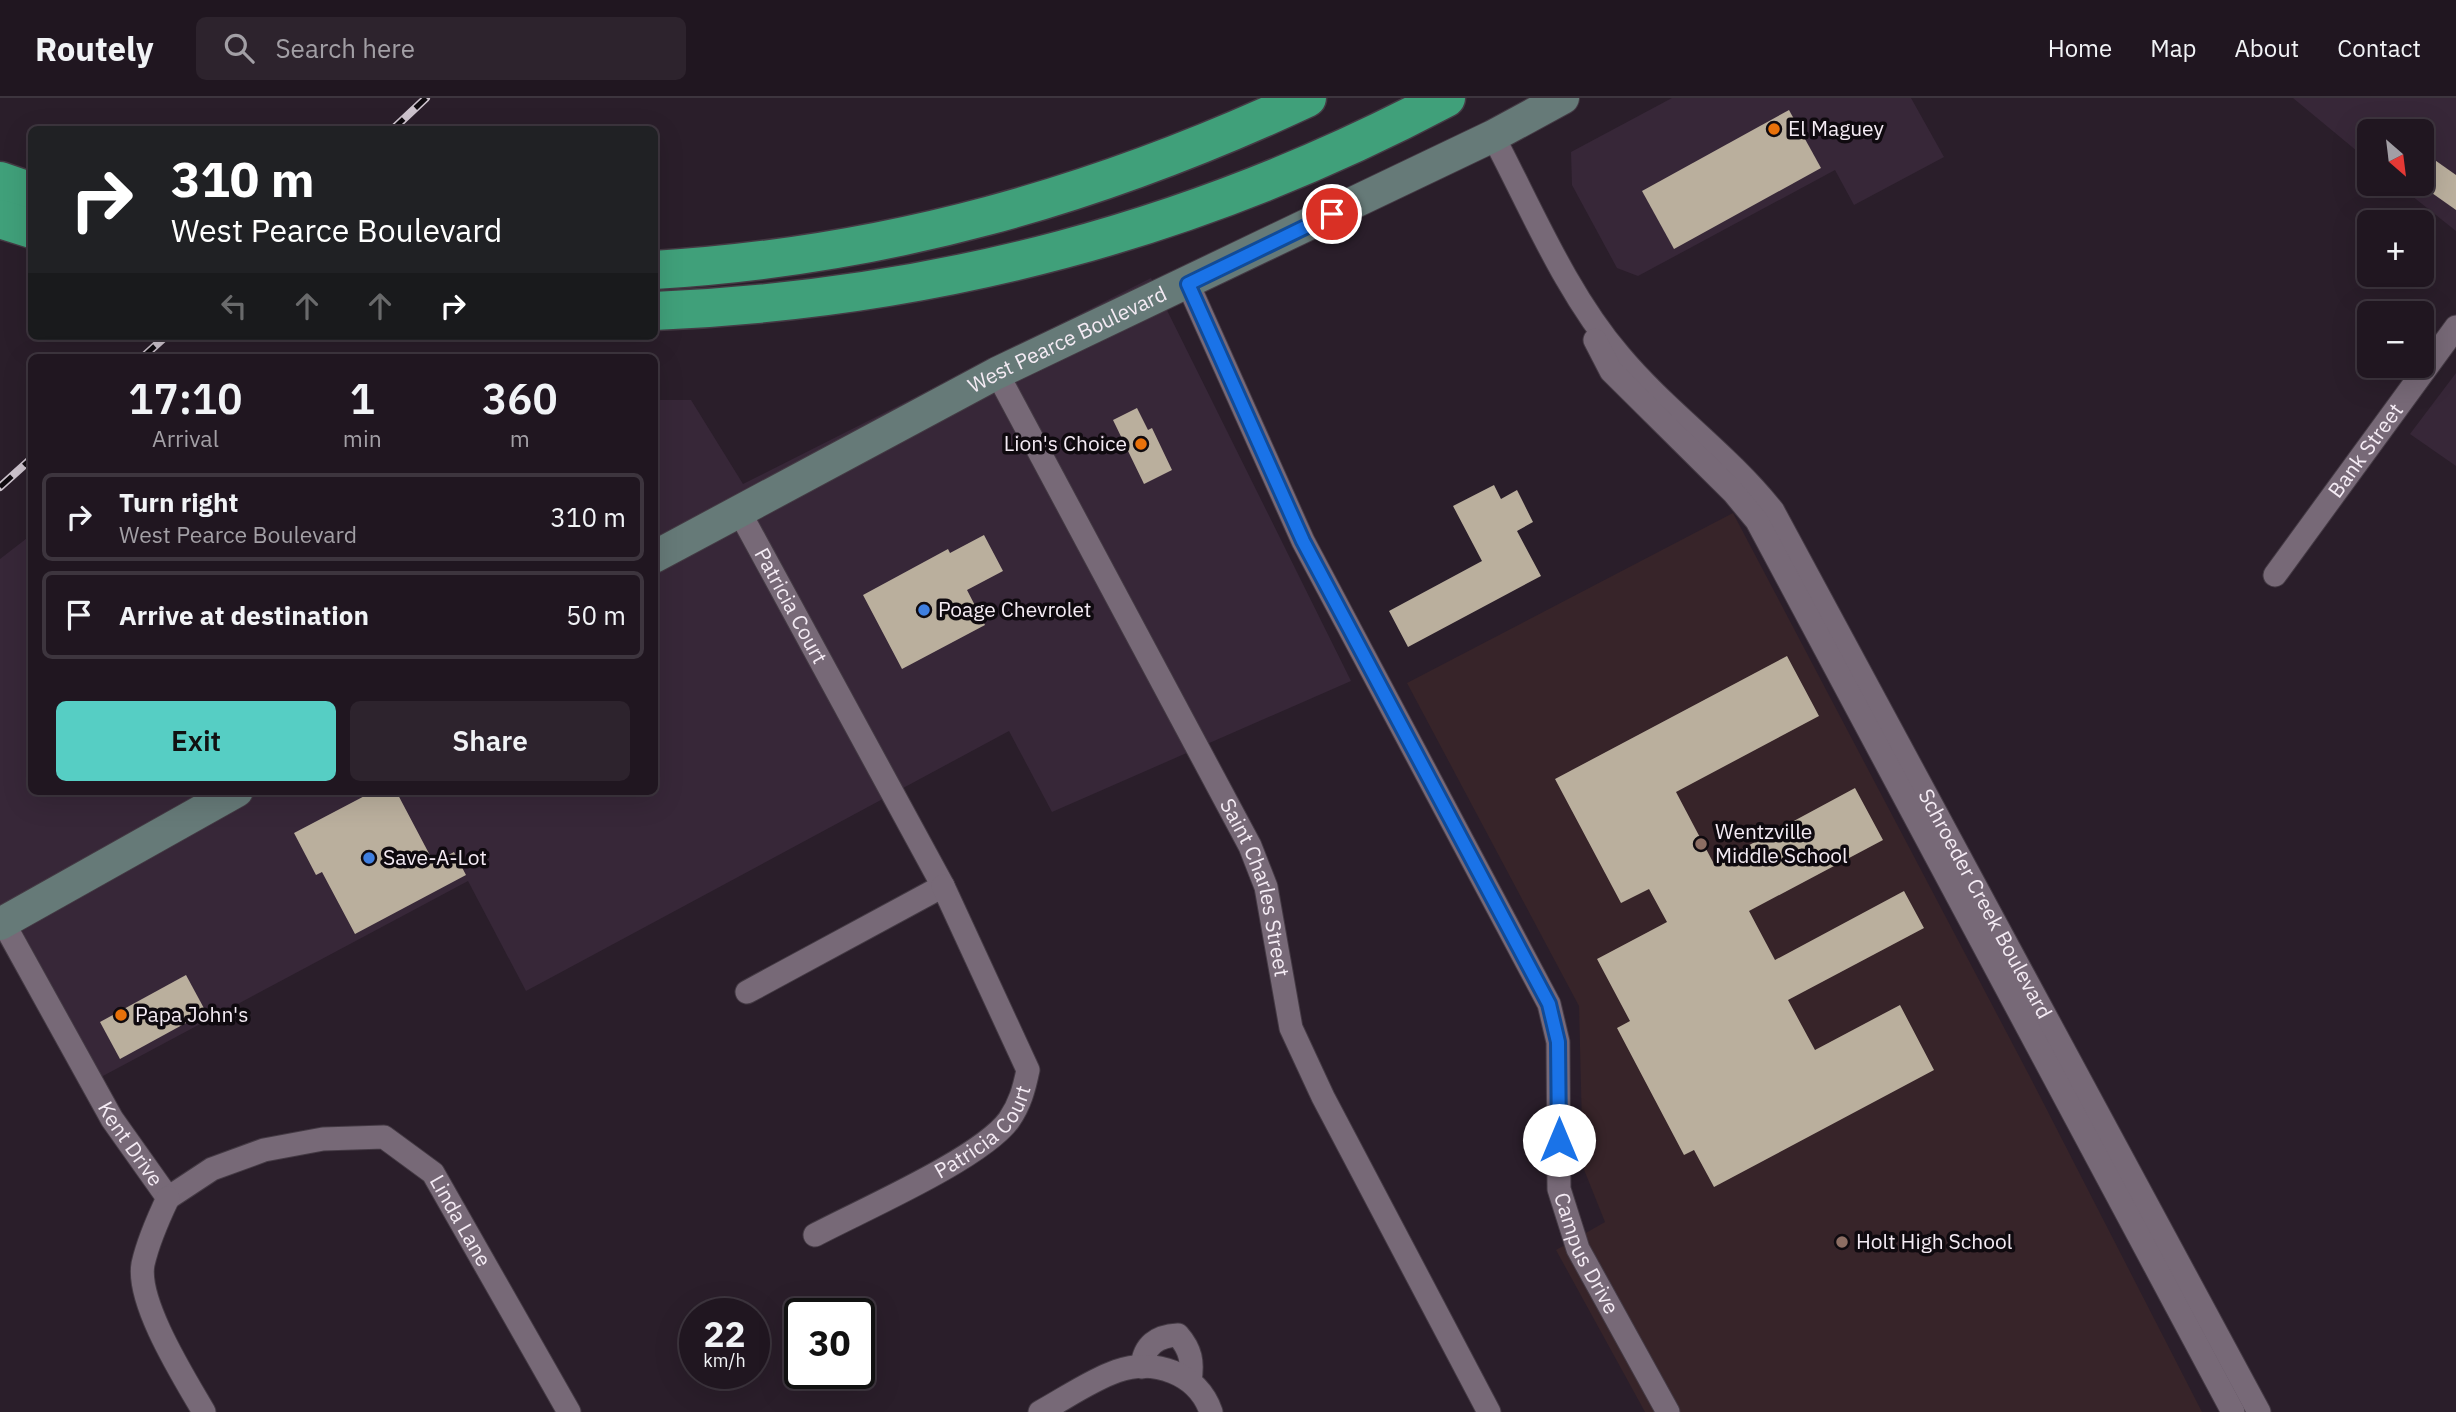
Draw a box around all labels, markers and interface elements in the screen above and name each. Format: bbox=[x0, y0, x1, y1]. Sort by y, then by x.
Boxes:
search box bbox=[196, 17, 686, 80]
text: Routely bbox=[35, 27, 154, 70]
icon: search bbox=[220, 29, 258, 67]
text: Search here bbox=[276, 31, 415, 65]
text: Home bbox=[2048, 32, 2112, 64]
text: Map bbox=[2150, 32, 2196, 64]
text: About bbox=[2234, 32, 2299, 64]
text: Contact bbox=[2337, 32, 2421, 64]
place label: El Maguey bbox=[1788, 114, 1885, 142]
north arrow bbox=[2357, 119, 2434, 196]
map controls bbox=[2357, 119, 2434, 378]
marker: El Maguey bbox=[1766, 121, 1782, 137]
text: 310 m bbox=[171, 147, 315, 210]
icon: right bbox=[56, 154, 147, 245]
pin bbox=[1302, 184, 1362, 244]
icon: arrive bbox=[1313, 195, 1351, 233]
text: West Pearce Boulevard bbox=[171, 209, 502, 251]
button: + bbox=[2357, 210, 2434, 287]
street label: West Pearce Boulevard bbox=[963, 279, 1171, 399]
icon: left bbox=[215, 287, 253, 325]
icon: ahead bbox=[288, 287, 326, 325]
icon: ahead bbox=[361, 287, 399, 325]
icon: right bbox=[434, 287, 472, 325]
button: − bbox=[2357, 301, 2434, 378]
text: 17:10 bbox=[128, 371, 243, 426]
text: 1 bbox=[350, 371, 375, 426]
text: 360 bbox=[482, 371, 558, 426]
street label: Bank Street bbox=[2321, 397, 2409, 503]
text: Arrival bbox=[152, 423, 219, 453]
text: min bbox=[343, 423, 382, 453]
text: m bbox=[510, 423, 530, 453]
place label: Lion's Choice bbox=[1004, 429, 1127, 457]
marker: Lion's Choice bbox=[1133, 436, 1149, 452]
text: Turn right bbox=[119, 485, 238, 519]
icon: right bbox=[60, 498, 98, 536]
text: 310 m bbox=[550, 500, 626, 534]
text: West Pearce Boulevard bbox=[119, 519, 357, 549]
street label: Patricia Court bbox=[749, 542, 834, 668]
place label: Poage Chevrolet bbox=[938, 595, 1091, 623]
icon: arrive bbox=[60, 596, 98, 634]
text: Arrive at destination bbox=[119, 598, 369, 632]
text: 50 m bbox=[566, 598, 626, 632]
marker: Poage Chevrolet bbox=[916, 602, 932, 618]
button: Exit bbox=[56, 701, 336, 781]
button: Share bbox=[350, 701, 630, 781]
street label: Schroeder Creek Boulevard bbox=[1912, 783, 2059, 1023]
street label: Saint Charles Street bbox=[1214, 793, 1297, 979]
place label: Wentzville Middle School bbox=[1715, 817, 1848, 869]
marker: Wentzville Middle School bbox=[1693, 836, 1709, 852]
place label: Save-A-Lot bbox=[383, 843, 487, 871]
marker: Save-A-Lot bbox=[361, 850, 377, 866]
place label: Papa John's bbox=[135, 1000, 248, 1028]
marker: Papa John's bbox=[113, 1007, 129, 1023]
street label: Patricia Court bbox=[929, 1082, 1037, 1185]
street label: Kent Drive bbox=[92, 1096, 170, 1191]
position arrow bbox=[1522, 1103, 1596, 1177]
street label: Linda Lane bbox=[424, 1169, 498, 1271]
street label: Campus Drive bbox=[1548, 1189, 1626, 1319]
place label: Holt High School bbox=[1856, 1227, 2013, 1255]
marker: Holt High School bbox=[1834, 1234, 1850, 1250]
speed limit sign: 30 bbox=[784, 1298, 875, 1389]
text: 22 bbox=[703, 1311, 746, 1357]
text: km/h bbox=[703, 1349, 746, 1372]

